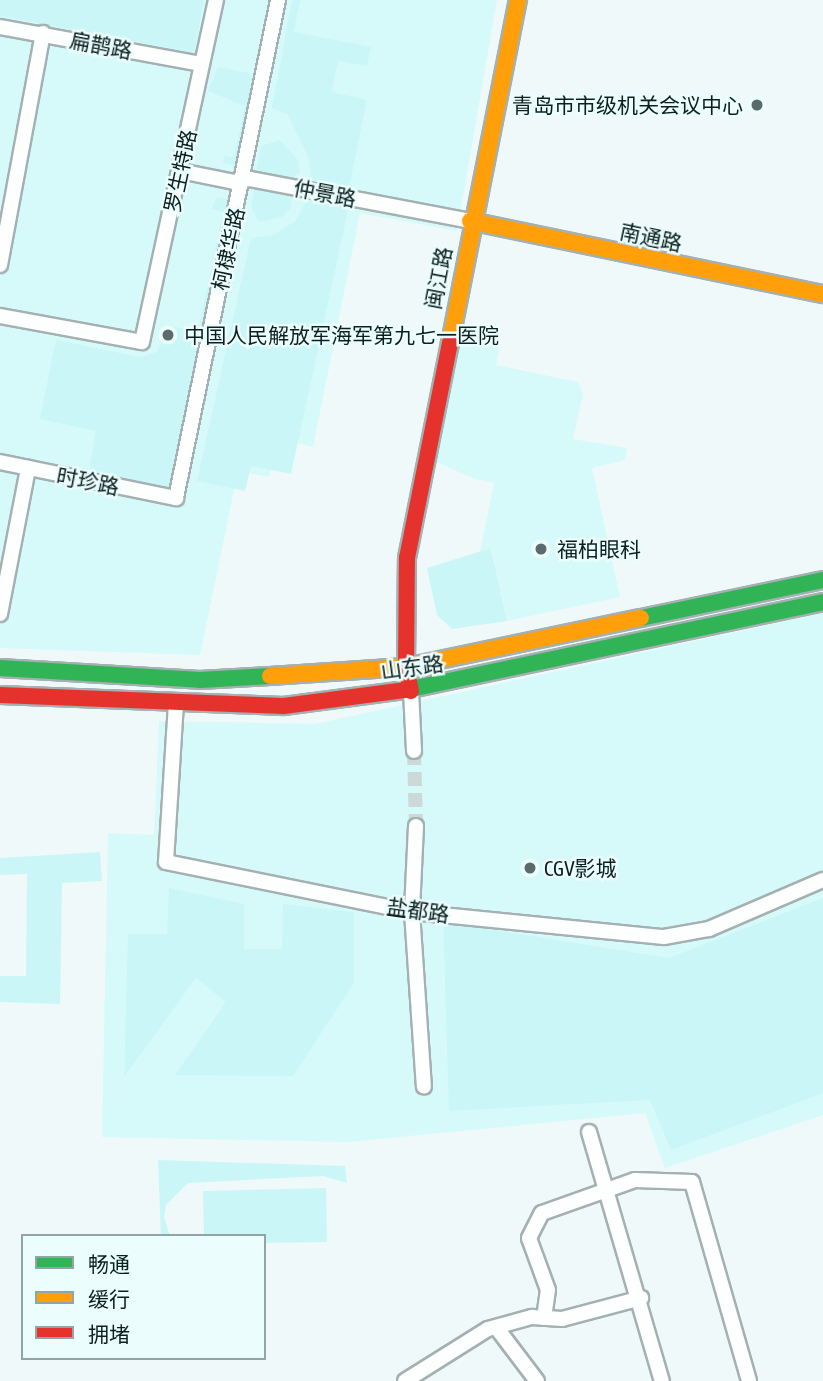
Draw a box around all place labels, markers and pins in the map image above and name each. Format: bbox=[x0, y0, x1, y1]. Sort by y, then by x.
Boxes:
place label: 青岛市市级机关会议中心 bbox=[512, 92, 743, 118]
marker: 青岛市市级机关会议中心 bbox=[749, 97, 765, 113]
place label: 中国人民解放军海军第九七一医院 bbox=[184, 322, 499, 348]
marker: 中国人民解放军海军第九七一医院 bbox=[158, 325, 178, 345]
place label: 福柏眼科 bbox=[557, 536, 641, 562]
marker: 福柏眼科 bbox=[531, 539, 551, 559]
place label: CGV影城 bbox=[544, 855, 616, 881]
marker: CGV影城 bbox=[522, 860, 538, 876]

